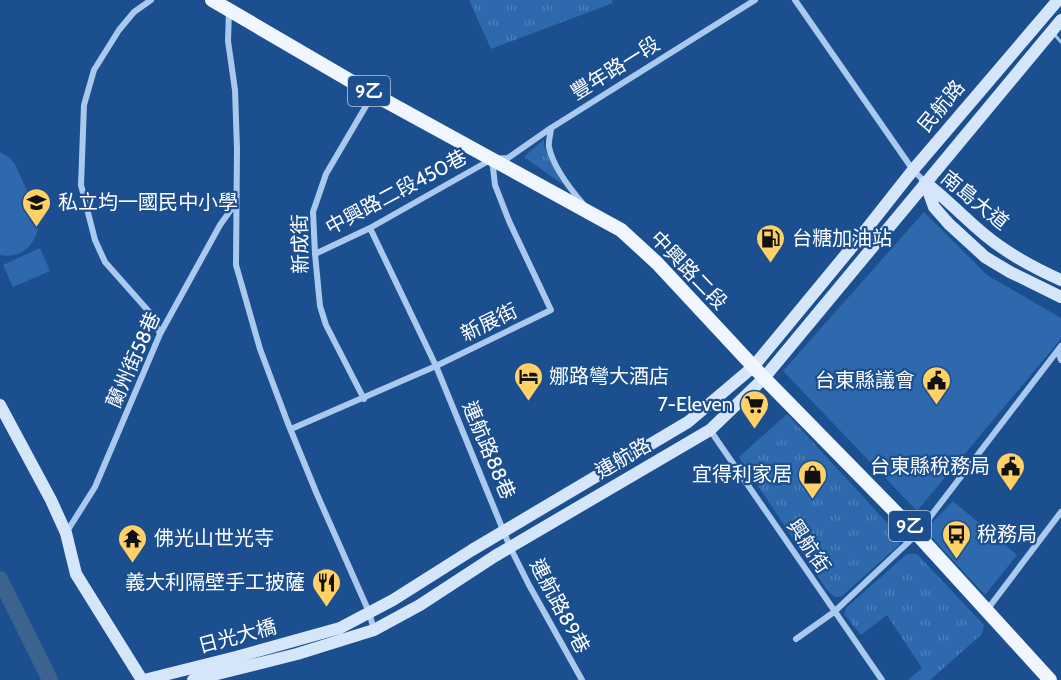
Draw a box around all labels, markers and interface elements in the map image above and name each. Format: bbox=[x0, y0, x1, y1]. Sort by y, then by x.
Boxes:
street label: 豐年路一段 bbox=[566, 31, 664, 105]
street label: 民航路 bbox=[913, 75, 969, 137]
road number: 9乙 bbox=[348, 76, 390, 106]
street label: 中興路二段450巷 bbox=[321, 145, 471, 239]
street label: 南島大道 bbox=[936, 166, 1014, 234]
school or university icon: 私立均一國民中小學 bbox=[21, 186, 53, 228]
place label: 私立均一國民中小學 bbox=[58, 190, 238, 214]
street label: 新成街 bbox=[287, 214, 313, 274]
fuel station icon: 台糖加油站 bbox=[755, 222, 787, 264]
street label: 中興路二段 bbox=[646, 226, 732, 314]
place label: 台糖加油站 bbox=[792, 226, 892, 250]
street label: 新展街 bbox=[457, 298, 521, 346]
street label: 蘭州街58巷 bbox=[101, 308, 165, 412]
hotel icon: 娜路彎大酒店 bbox=[512, 360, 544, 402]
place label: 娜路彎大酒店 bbox=[549, 364, 669, 388]
public building icon: 台東縣議會 bbox=[920, 364, 952, 406]
place label: 台東縣議會 bbox=[815, 368, 915, 392]
supermarket icon: 7-Eleven bbox=[738, 388, 770, 430]
place label: 7-Eleven bbox=[658, 392, 733, 416]
street label: 連航路88巷 bbox=[458, 397, 520, 503]
street label: 連航路 bbox=[591, 433, 655, 483]
public building icon: 台東縣稅務局 bbox=[995, 450, 1027, 492]
place label: 台東縣稅務局 bbox=[870, 454, 990, 478]
shop icon: 宜得利家居 bbox=[797, 458, 829, 500]
place label: 宜得利家居 bbox=[692, 462, 792, 486]
road number: 9乙 bbox=[889, 511, 931, 541]
street label: 興航街 bbox=[782, 514, 836, 578]
bus stop icon: 稅務局 bbox=[940, 518, 972, 560]
temple icon: 佛光山世光寺 bbox=[117, 522, 149, 564]
place label: 稅務局 bbox=[977, 522, 1037, 546]
place label: 佛光山世光寺 bbox=[154, 526, 274, 550]
street label: 連航路89巷 bbox=[525, 555, 595, 657]
restaurant icon: 義大利隔壁手工披薩 bbox=[310, 566, 342, 608]
place label: 義大利隔壁手工披薩 bbox=[125, 570, 305, 594]
street label: 日光大橋 bbox=[195, 614, 279, 658]

